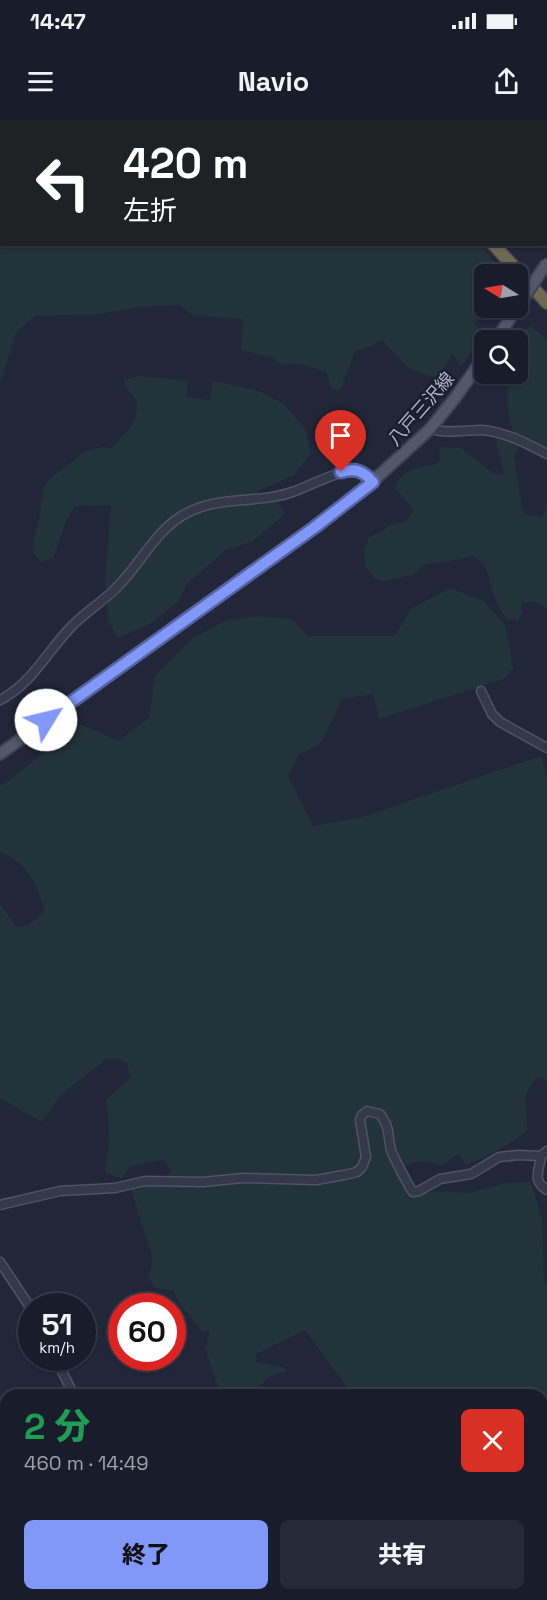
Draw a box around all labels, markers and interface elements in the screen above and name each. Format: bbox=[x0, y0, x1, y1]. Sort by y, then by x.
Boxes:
text: 14:47 bbox=[30, 7, 86, 35]
text: Navio bbox=[238, 64, 309, 99]
icon: menu bbox=[24, 65, 57, 98]
icon: share bbox=[490, 65, 523, 98]
text: 420 m bbox=[123, 137, 248, 190]
icon: left bbox=[24, 144, 102, 222]
text: 左折 bbox=[123, 193, 177, 228]
north arrow bbox=[474, 264, 528, 318]
map controls bbox=[474, 264, 528, 384]
button: search bbox=[474, 330, 528, 384]
street label: 八戸三沢線 bbox=[382, 367, 459, 450]
pin bbox=[315, 410, 366, 472]
icon: arrive bbox=[324, 419, 357, 452]
position arrow bbox=[14.0, 688, 78.0, 752]
speed limit sign: 60 bbox=[108, 1293, 186, 1371]
text: 51 bbox=[41, 1305, 73, 1344]
text: km/h bbox=[39, 1338, 75, 1357]
text: 2 分 bbox=[24, 1404, 91, 1450]
button: close bbox=[461, 1409, 524, 1472]
text: 460 m · 14:49 bbox=[24, 1450, 149, 1476]
button: 終了 bbox=[24, 1520, 268, 1589]
button: 共有 bbox=[280, 1520, 524, 1589]

